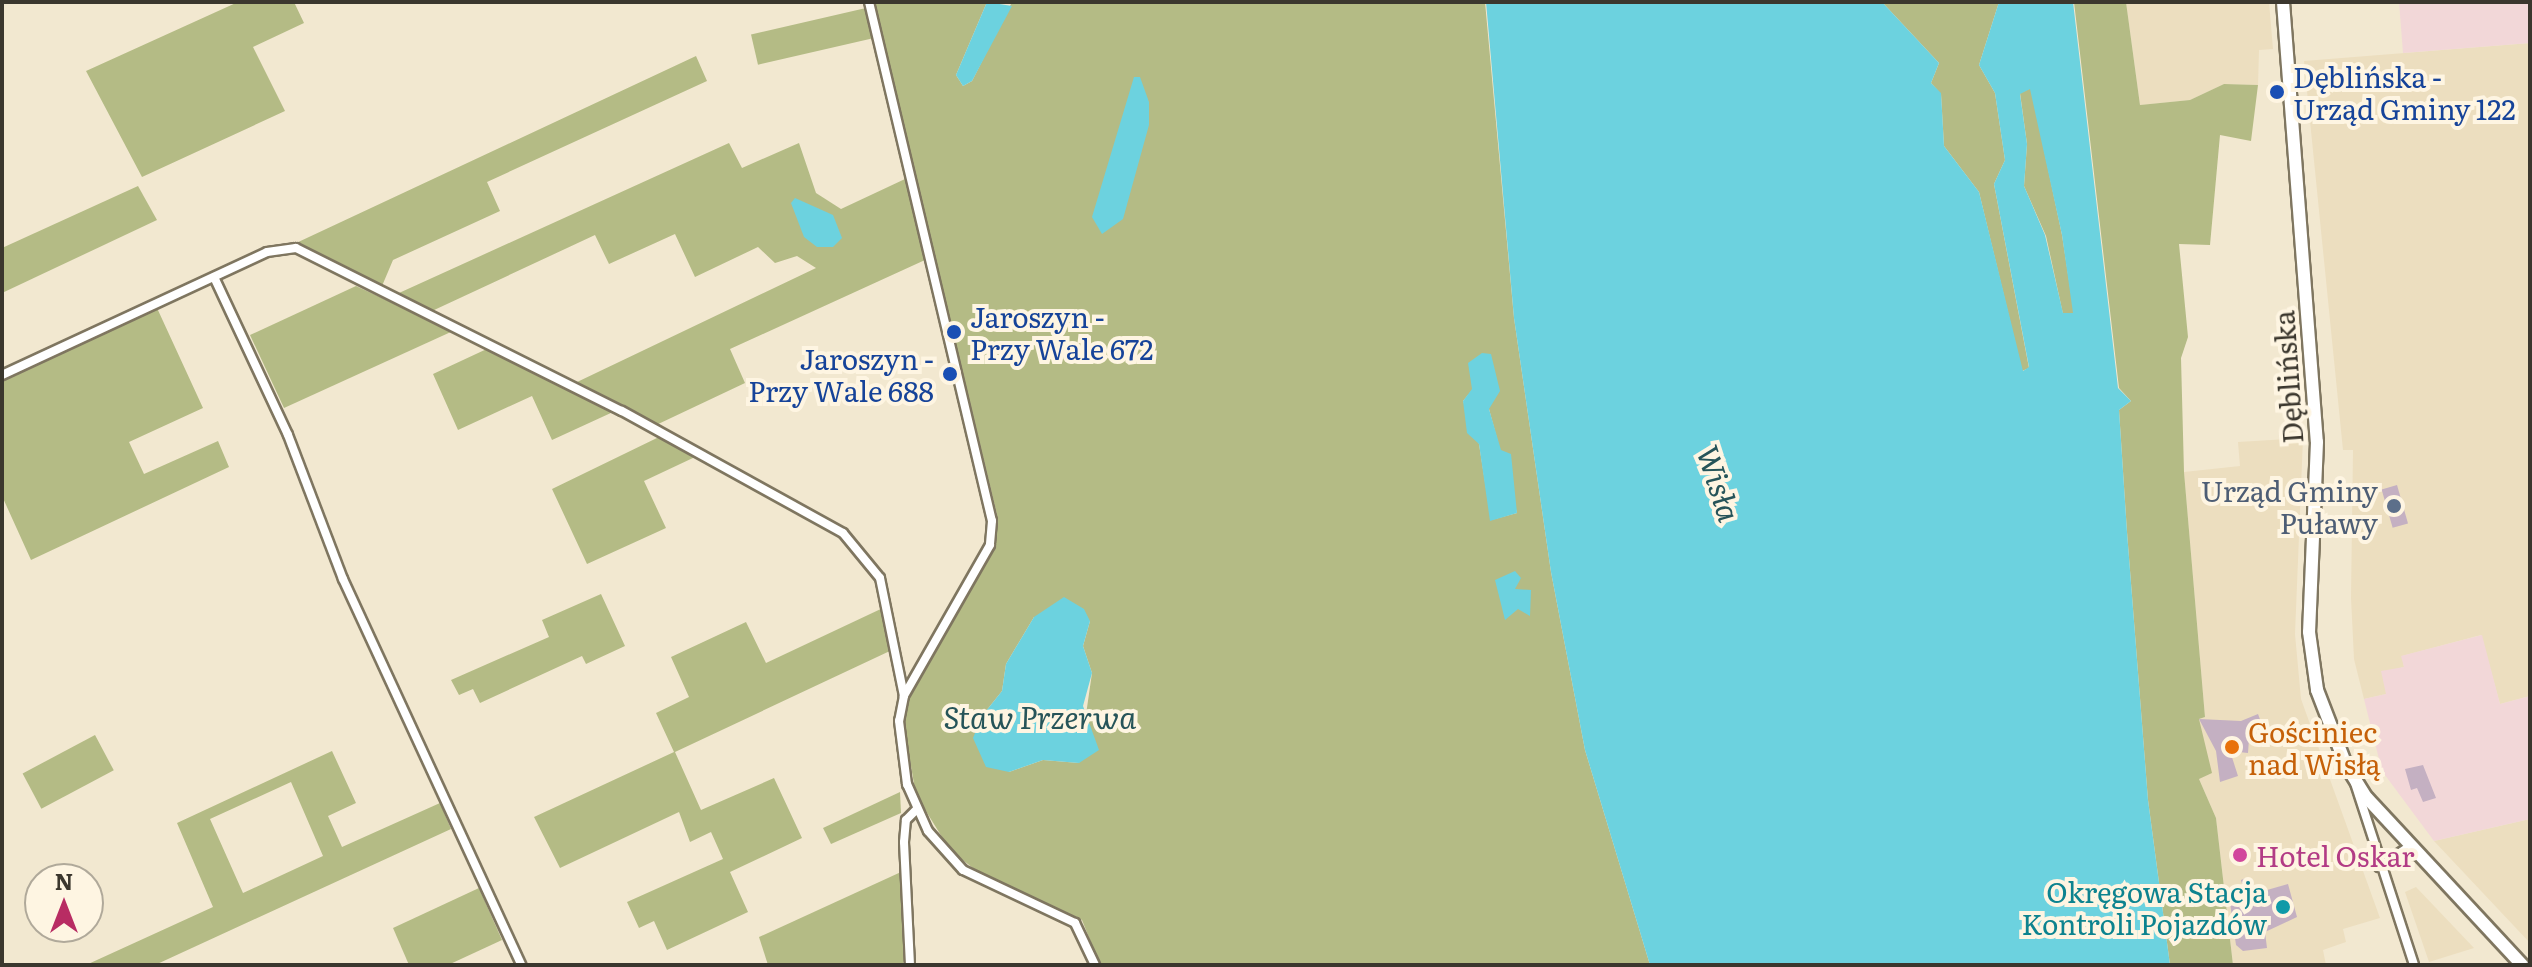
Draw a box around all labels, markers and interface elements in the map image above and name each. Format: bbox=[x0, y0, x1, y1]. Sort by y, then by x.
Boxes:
place label: Dęblińska - Urząd Gminy 122 bbox=[2293, 59, 2516, 125]
marker: Dęblińska - Urząd Gminy 122 bbox=[2268, 83, 2286, 101]
place label: Jaroszyn - Przy Wale 672 bbox=[970, 299, 1153, 365]
street label: Dęblińska bbox=[2266, 309, 2308, 445]
marker: Jaroszyn - Przy Wale 672 bbox=[945, 323, 963, 341]
place label: Jaroszyn - Przy Wale 688 bbox=[748, 341, 934, 407]
marker: Jaroszyn - Przy Wale 688 bbox=[941, 365, 959, 383]
water label: Wisła bbox=[1691, 441, 1749, 525]
place label: Urząd Gminy Puławy bbox=[2201, 473, 2378, 539]
marker: Urząd Gminy Puławy bbox=[2385, 497, 2403, 515]
water label: Staw Przerwa bbox=[944, 698, 1136, 734]
place label: Gościniec nad Wisłą bbox=[2248, 714, 2381, 780]
marker: Gościniec nad Wisłą bbox=[2223, 738, 2241, 756]
place label: Hotel Oskar bbox=[2256, 838, 2415, 872]
marker: Hotel Oskar bbox=[2231, 846, 2249, 864]
north arrow bbox=[24, 863, 104, 943]
text: N bbox=[55, 864, 73, 897]
place label: Okręgowa Stacja Kontroli Pojazdów bbox=[2021, 874, 2267, 940]
marker: Okręgowa Stacja Kontroli Pojazdów bbox=[2274, 898, 2292, 916]

